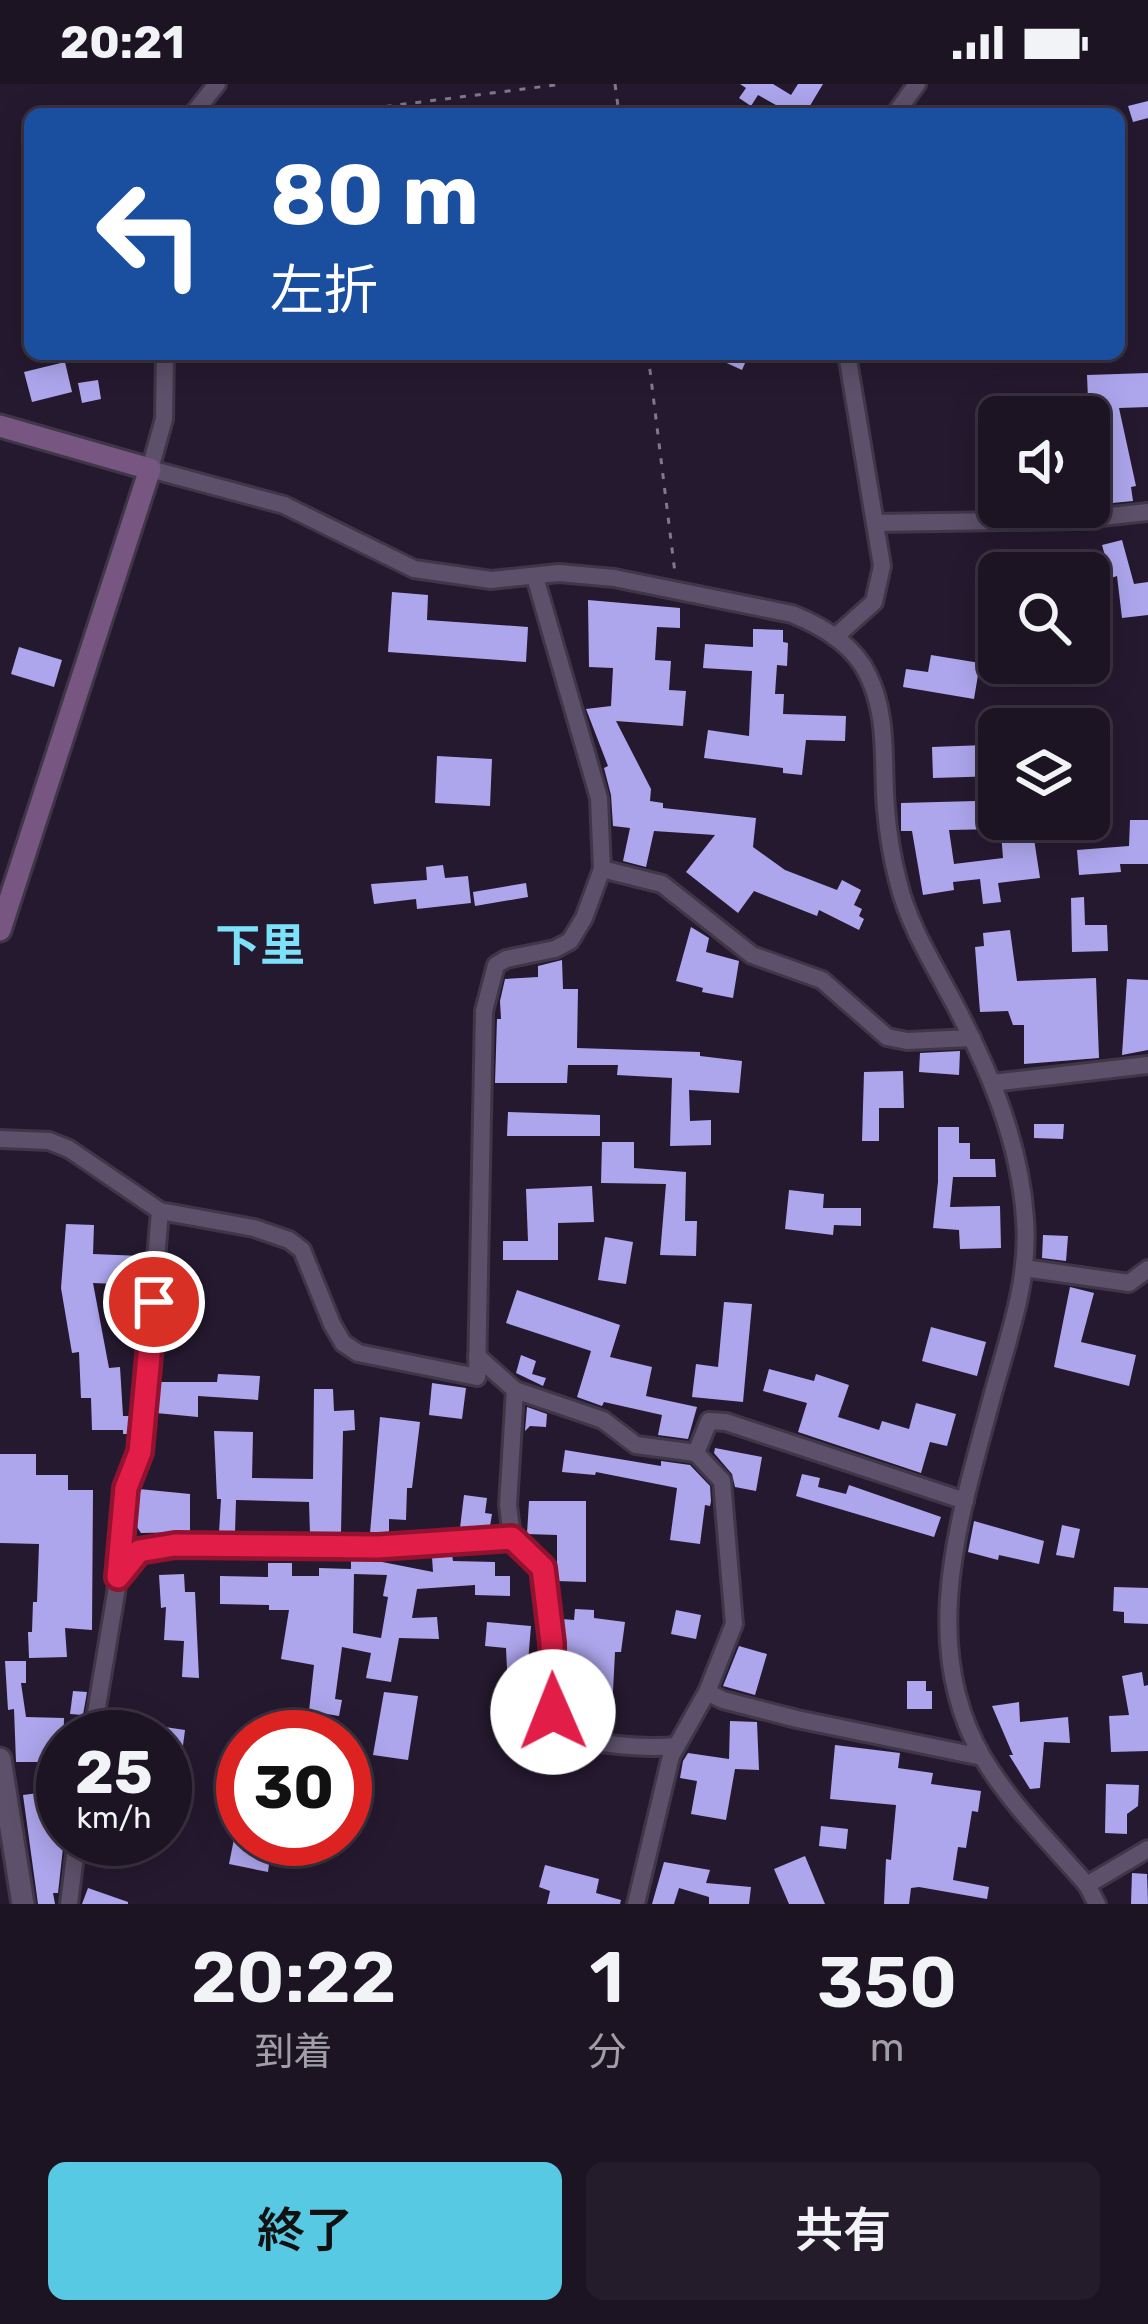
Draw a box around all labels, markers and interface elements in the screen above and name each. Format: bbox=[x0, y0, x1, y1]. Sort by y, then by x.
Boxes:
text: 20:21 bbox=[60, 16, 185, 69]
text: 80 m bbox=[270, 145, 479, 245]
icon: left bbox=[72, 156, 228, 312]
text: 左折 bbox=[270, 259, 378, 323]
map controls bbox=[978, 396, 1110, 840]
button: sound bbox=[978, 396, 1110, 528]
button: search bbox=[978, 552, 1110, 684]
button: layers bbox=[978, 708, 1110, 840]
district label: 下里 bbox=[215, 919, 305, 972]
pin bbox=[103, 1251, 205, 1353]
icon: arrive bbox=[121, 1269, 187, 1335]
position arrow bbox=[490, 1649, 616, 1775]
speed limit sign: 30 bbox=[216, 1710, 372, 1866]
text: 25 bbox=[75, 1737, 153, 1808]
text: km/h bbox=[77, 1800, 151, 1836]
text: 20:22 bbox=[191, 1935, 396, 2020]
text: 1 bbox=[589, 1935, 624, 2020]
text: 350 bbox=[817, 1940, 957, 2025]
text: m bbox=[870, 2025, 904, 2071]
text: 到着 bbox=[255, 2029, 333, 2075]
text: 分 bbox=[587, 2029, 626, 2075]
button: 終了 bbox=[48, 2162, 562, 2300]
button: 共有 bbox=[586, 2162, 1100, 2300]

